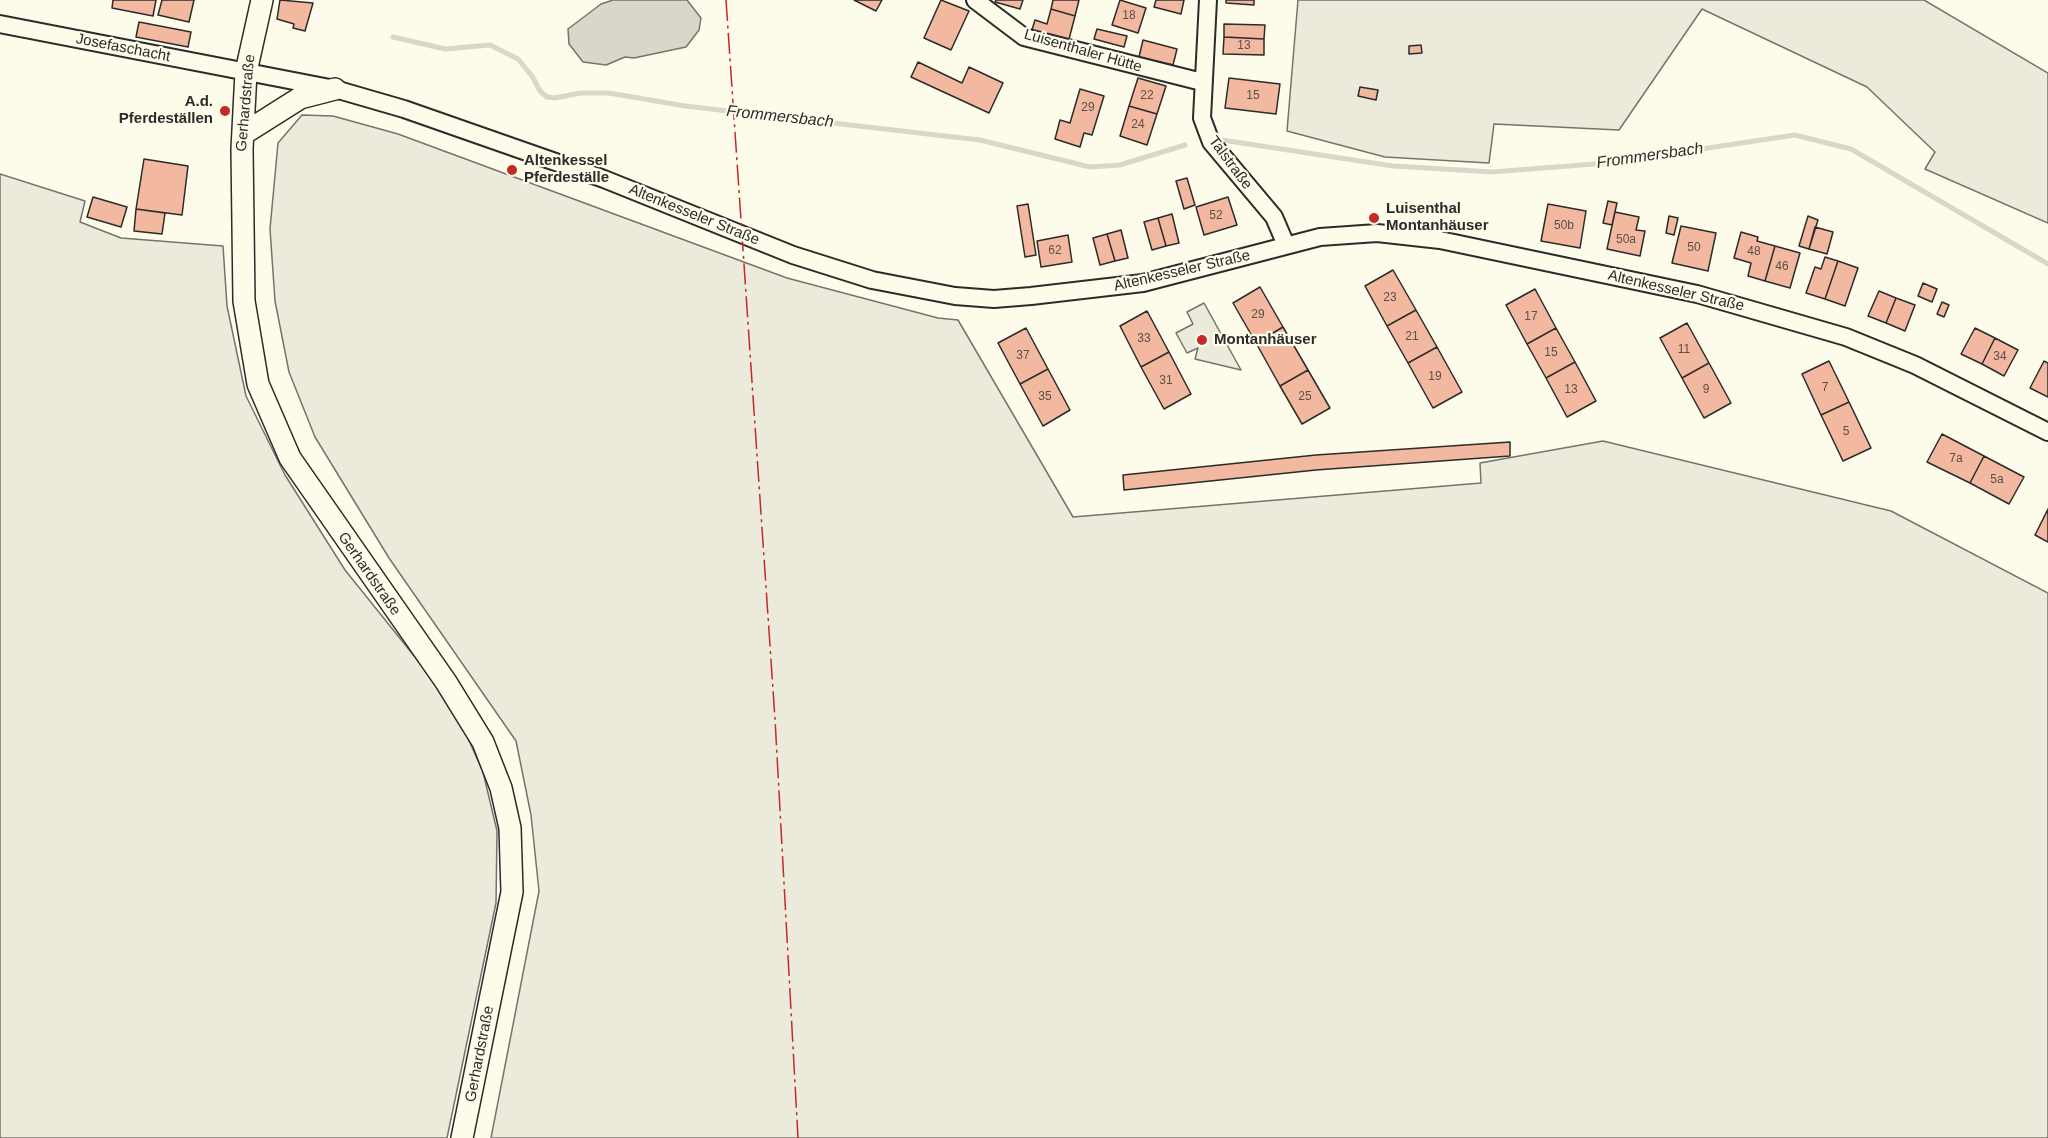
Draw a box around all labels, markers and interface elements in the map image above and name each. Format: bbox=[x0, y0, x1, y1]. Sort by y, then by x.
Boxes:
house number: 18 bbox=[1122, 9, 1136, 23]
street label: Luisenthaler Hütte bbox=[1022, 26, 1144, 76]
street label: Josefaschacht bbox=[74, 30, 172, 66]
house number: 13 bbox=[1237, 39, 1251, 53]
street label: Gerhardstraße bbox=[233, 54, 259, 152]
house number: 22 bbox=[1140, 89, 1154, 103]
house number: 15 bbox=[1246, 89, 1260, 103]
place label: A.d. Pferdeställen bbox=[119, 93, 213, 128]
house number: 29 bbox=[1081, 101, 1095, 115]
water label: Frommersbach bbox=[726, 102, 834, 132]
marker: A.d. Pferdeställen bbox=[218, 104, 232, 118]
house number: 24 bbox=[1131, 118, 1145, 132]
street label: Talstraße bbox=[1204, 133, 1256, 193]
water label: Frommersbach bbox=[1595, 139, 1705, 173]
place label: Altenkessel Pferdeställe bbox=[524, 152, 609, 187]
marker: Altenkessel Pferdeställe bbox=[505, 163, 519, 177]
street label: Altenkesseler Straße bbox=[626, 181, 762, 249]
place label: Luisenthal Montanhäuser bbox=[1386, 200, 1489, 235]
house number: 52 bbox=[1209, 209, 1223, 223]
marker: Luisenthal Montanhäuser bbox=[1367, 211, 1381, 225]
house number: 50b bbox=[1554, 219, 1574, 233]
house number: 50a bbox=[1616, 233, 1636, 247]
house number: 50 bbox=[1687, 241, 1701, 255]
house number: 62 bbox=[1048, 244, 1062, 258]
house number: 48 bbox=[1747, 245, 1761, 259]
street label: Altenkesseler Straße bbox=[1112, 247, 1252, 295]
house number: 46 bbox=[1775, 260, 1789, 274]
street label: Altenkesseler Straße bbox=[1606, 267, 1746, 315]
house number: 23 bbox=[1383, 291, 1397, 305]
house number: 29 bbox=[1251, 308, 1265, 322]
house number: 17 bbox=[1524, 310, 1538, 324]
house number: 21 bbox=[1405, 330, 1419, 344]
place label: Montanhäuser bbox=[1214, 331, 1317, 349]
house number: 33 bbox=[1137, 332, 1151, 346]
marker: Montanhäuser bbox=[1195, 333, 1209, 347]
house number: 11 bbox=[1678, 343, 1690, 357]
house number: 15 bbox=[1544, 346, 1558, 360]
house number: 37 bbox=[1016, 349, 1030, 363]
house number: 34 bbox=[1993, 350, 2007, 364]
house number: 19 bbox=[1428, 370, 1442, 384]
house number: 31 bbox=[1159, 374, 1173, 388]
house number: 7 bbox=[1822, 381, 1828, 395]
house number: 13 bbox=[1564, 383, 1578, 397]
house number: 9 bbox=[1703, 383, 1709, 397]
house number: 35 bbox=[1038, 390, 1052, 404]
house number: 25 bbox=[1298, 390, 1312, 404]
house number: 5 bbox=[1843, 425, 1849, 439]
house number: 7a bbox=[1949, 452, 1963, 466]
house number: 5a bbox=[1990, 473, 2004, 487]
street label: Gerhardstraße bbox=[334, 529, 404, 619]
street label: Gerhardstraße bbox=[462, 1004, 498, 1104]

